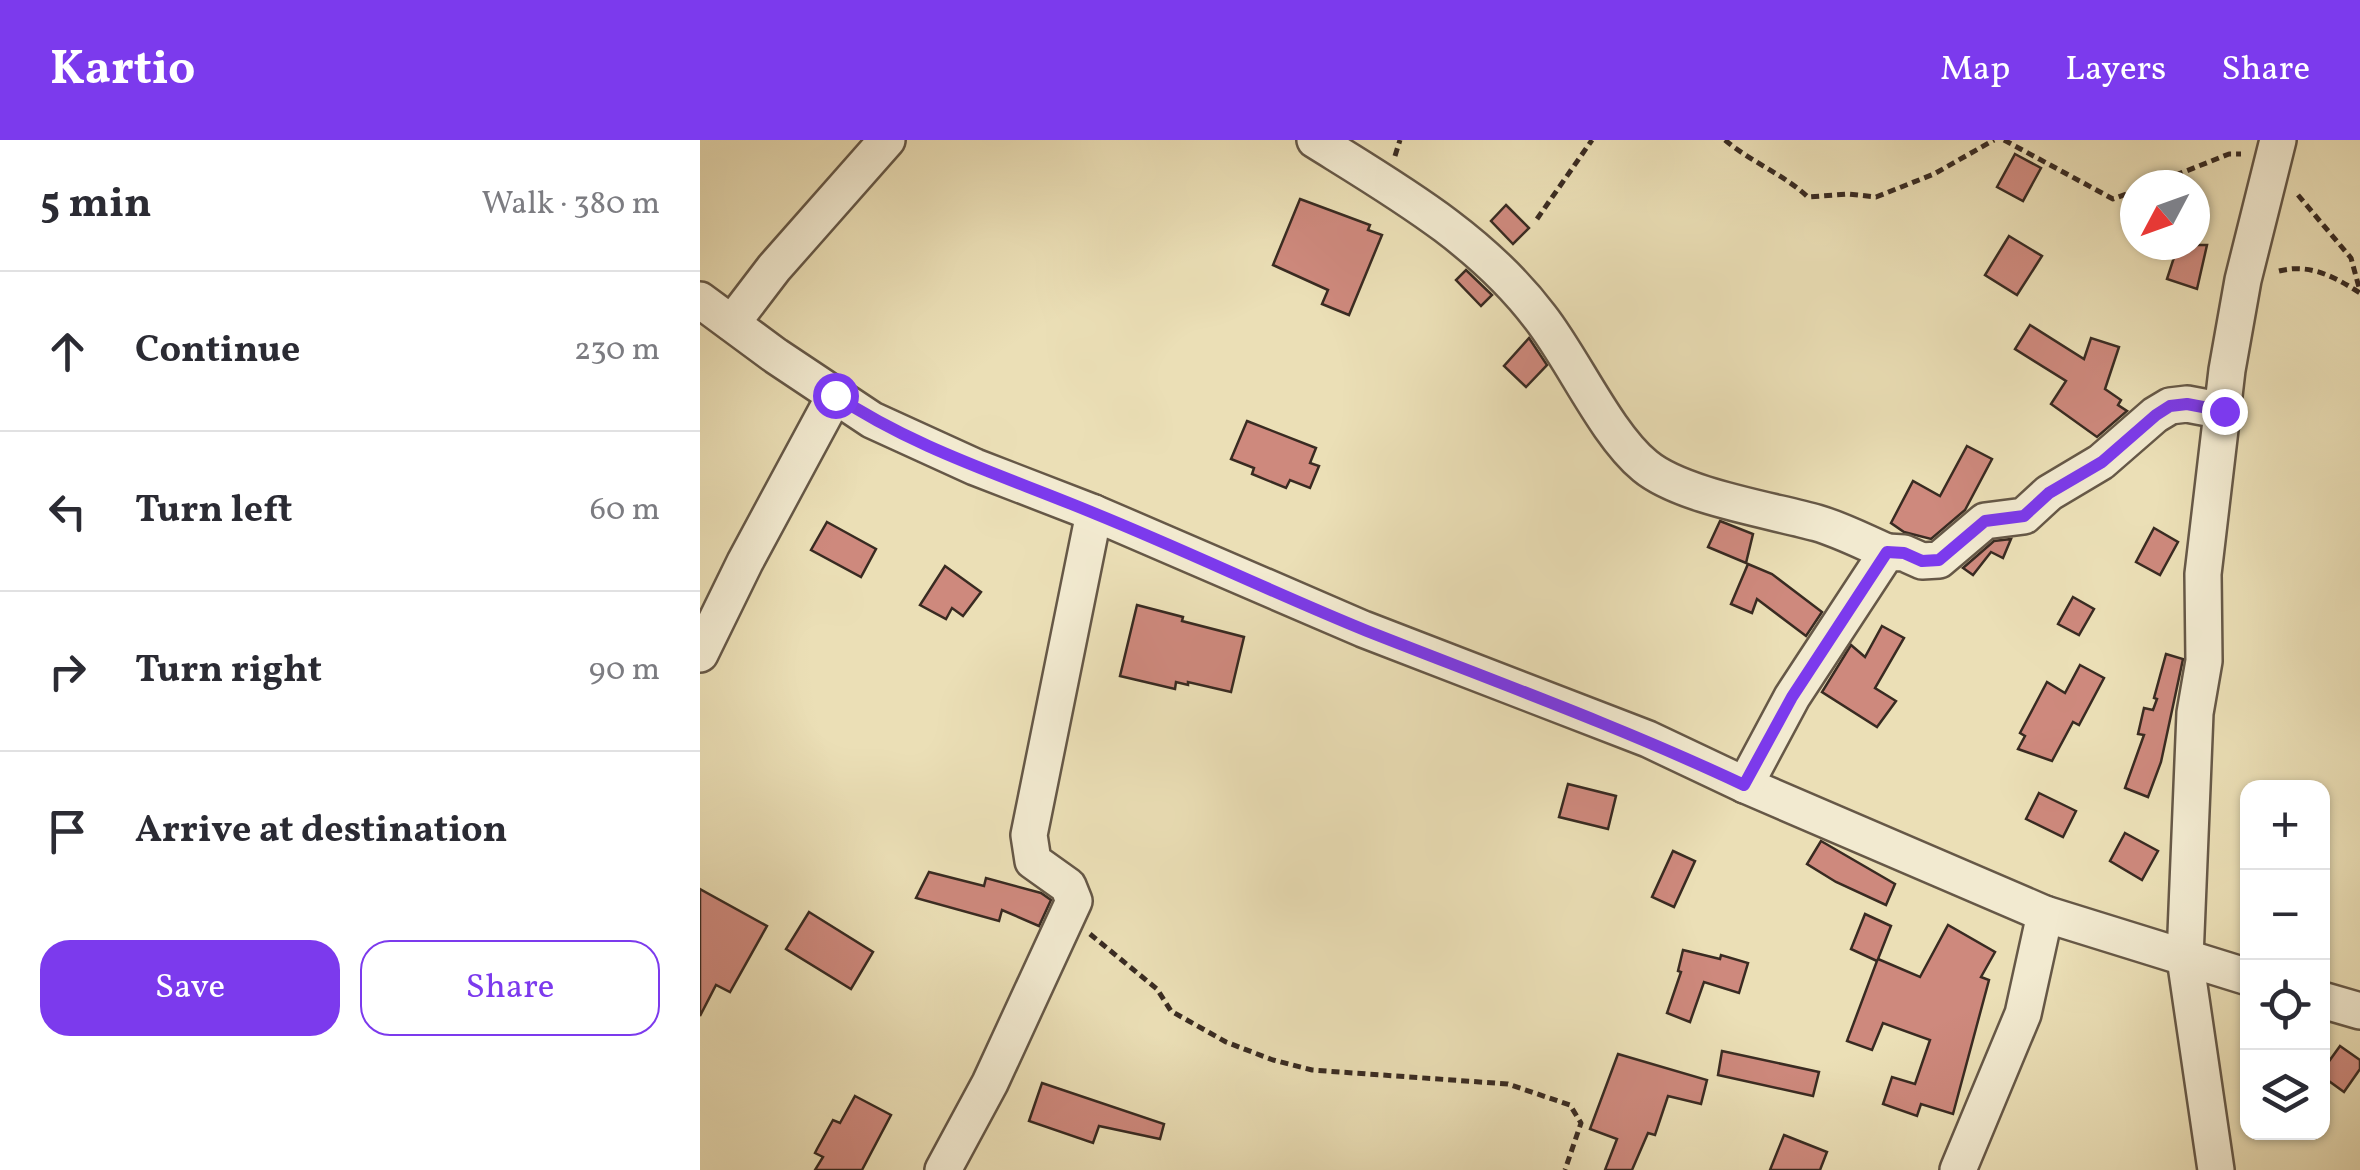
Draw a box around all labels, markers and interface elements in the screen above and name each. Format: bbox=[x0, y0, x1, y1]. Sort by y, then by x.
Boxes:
text: Kartio bbox=[50, 37, 195, 104]
text: Map bbox=[1940, 46, 2010, 94]
text: Layers bbox=[2065, 46, 2166, 94]
text: Share bbox=[2221, 46, 2310, 94]
north arrow bbox=[2120, 170, 2210, 260]
text: 5 min bbox=[40, 176, 152, 235]
text: Walk · 380 m bbox=[482, 183, 660, 227]
icon: ahead bbox=[40, 324, 95, 379]
text: Continue bbox=[135, 325, 300, 378]
text: 230 m bbox=[574, 329, 660, 373]
route start bbox=[813, 373, 859, 419]
route end bbox=[2202, 389, 2248, 435]
icon: left bbox=[40, 484, 95, 539]
text: Turn left bbox=[135, 485, 292, 538]
text: 60 m bbox=[590, 489, 660, 533]
icon: right bbox=[40, 644, 95, 699]
text: Turn right bbox=[135, 645, 322, 698]
text: 90 m bbox=[589, 649, 660, 693]
map controls bbox=[2240, 780, 2330, 1140]
button: + bbox=[2240, 780, 2330, 870]
icon: arrive bbox=[40, 804, 95, 859]
text: Arrive at destination bbox=[135, 805, 508, 858]
button: − bbox=[2240, 870, 2330, 960]
button: Save bbox=[40, 940, 340, 1036]
button: Share bbox=[360, 940, 660, 1036]
button: locate bbox=[2240, 960, 2330, 1050]
button: layers bbox=[2240, 1050, 2330, 1140]

